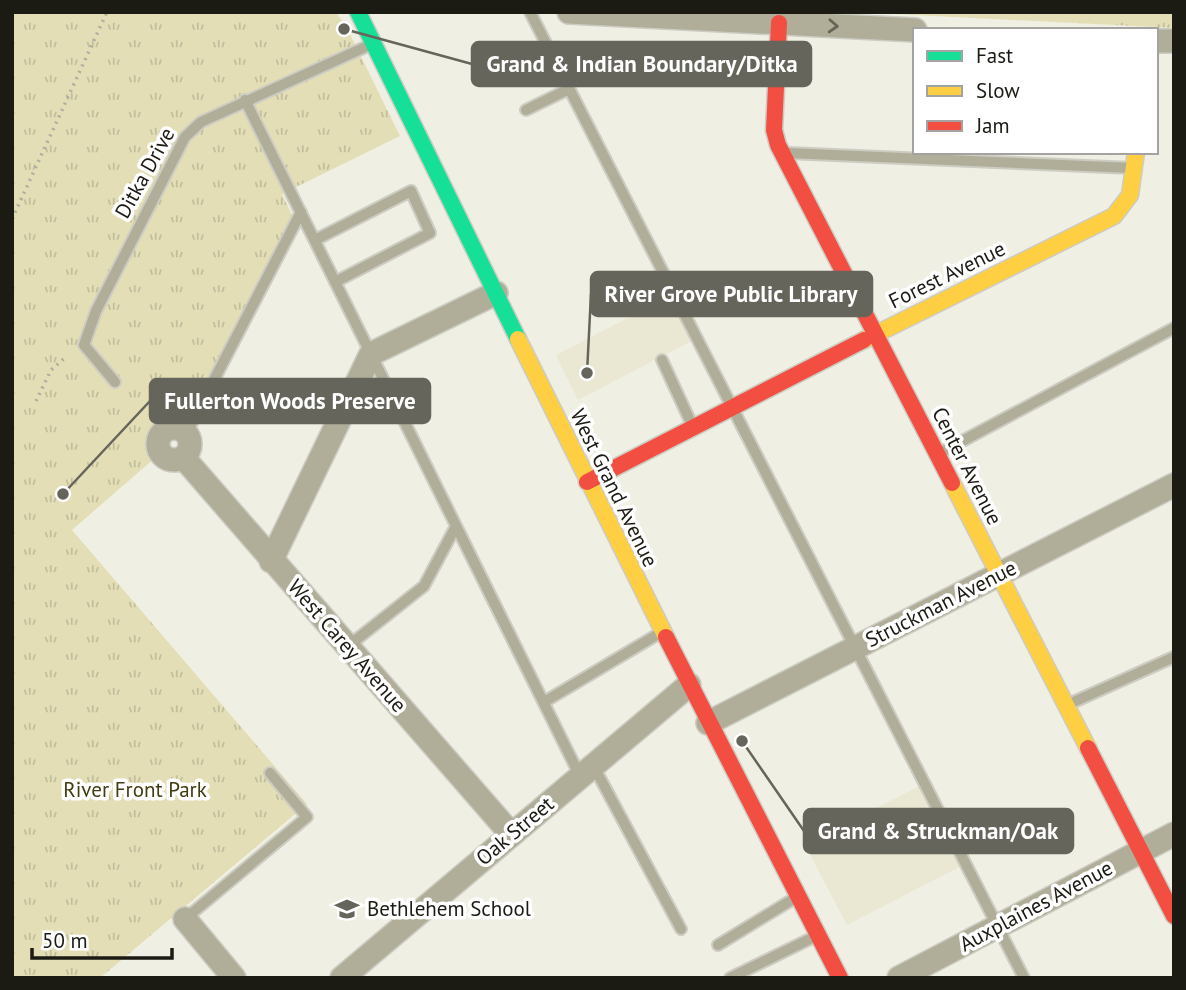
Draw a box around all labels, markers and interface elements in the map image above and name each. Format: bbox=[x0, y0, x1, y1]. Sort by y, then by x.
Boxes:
one-way arrow bbox=[828, 18, 839, 33]
legend bbox=[913, 28, 1158, 154]
callout: Grand & Indian Boundary/Ditka bbox=[472, 42, 811, 86]
text: Fast bbox=[976, 42, 1013, 69]
text: Grand & Indian Boundary/Ditka bbox=[486, 49, 798, 78]
text: Slow bbox=[976, 77, 1020, 104]
text: Jam bbox=[975, 112, 1010, 139]
street label: Ditka Drive bbox=[109, 123, 181, 223]
street label: Forest Avenue bbox=[884, 235, 1010, 314]
callout: River Grove Public Library bbox=[591, 272, 872, 316]
text: River Grove Public Library bbox=[605, 279, 858, 308]
callout: Fullerton Woods Preserve bbox=[150, 379, 430, 423]
text: Fullerton Woods Preserve bbox=[164, 386, 416, 415]
street label: Center Avenue bbox=[926, 402, 1009, 529]
street label: West Grand Avenue bbox=[565, 404, 664, 571]
street label: Struckman Avenue bbox=[861, 554, 1021, 653]
street label: West Carey Avenue bbox=[282, 574, 413, 718]
park label: River Front Park bbox=[63, 776, 207, 803]
street label: Oak Street bbox=[470, 790, 559, 871]
callout: Grand & Struckman/Oak bbox=[804, 809, 1073, 853]
text: Grand & Struckman/Oak bbox=[818, 816, 1059, 845]
street label: Auxplaines Avenue bbox=[955, 854, 1117, 957]
school or university icon: Bethlehem School bbox=[333, 895, 361, 923]
place label: Bethlehem School bbox=[367, 895, 531, 922]
scale bar bbox=[32, 916, 172, 960]
text: 50 m bbox=[42, 927, 88, 954]

